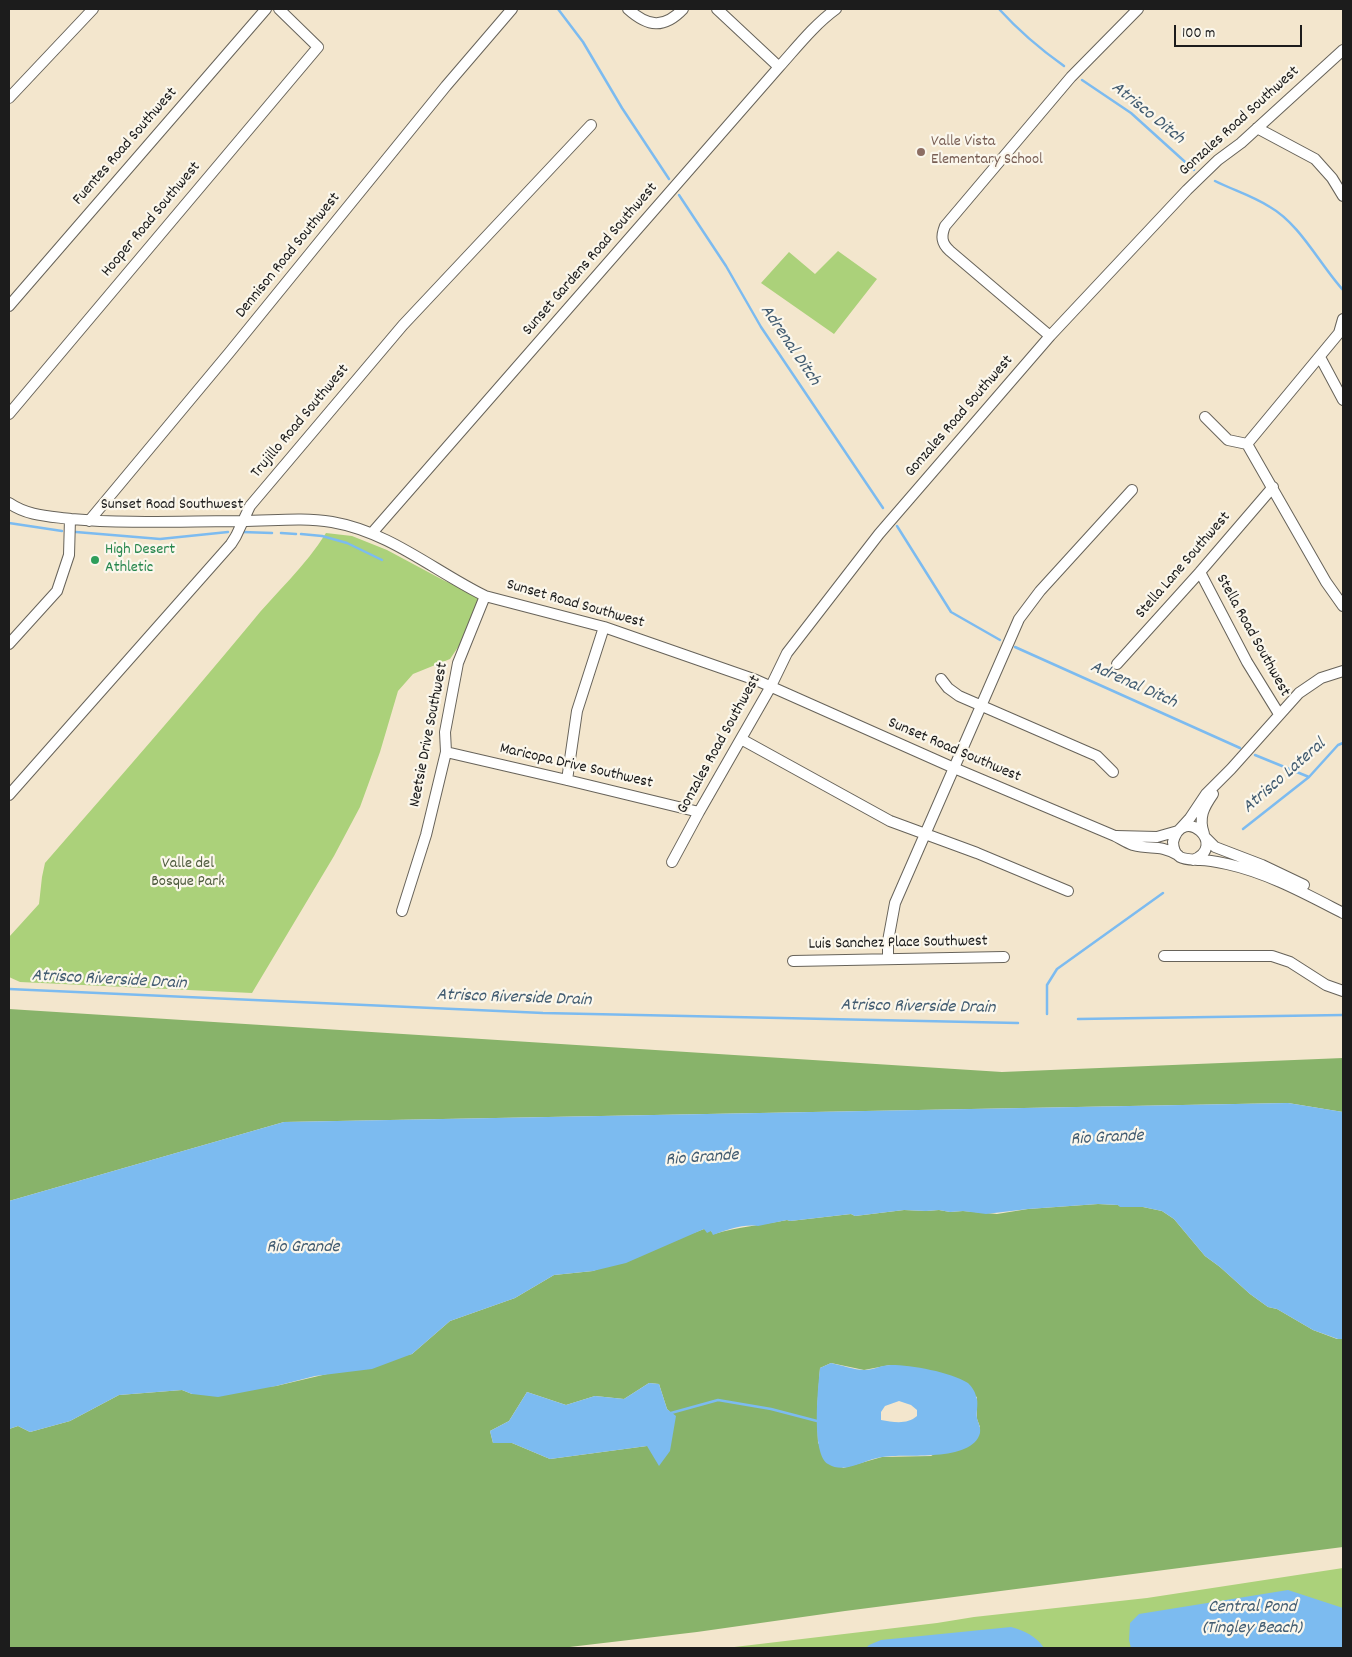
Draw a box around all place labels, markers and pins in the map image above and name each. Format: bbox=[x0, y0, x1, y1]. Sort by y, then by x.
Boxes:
place label: Valle Vista Elementary School bbox=[931, 133, 1043, 171]
marker: Valle Vista Elementary School bbox=[915, 146, 927, 158]
place label: High Desert Athletic bbox=[105, 541, 175, 579]
marker: High Desert Athletic bbox=[89, 554, 101, 566]

